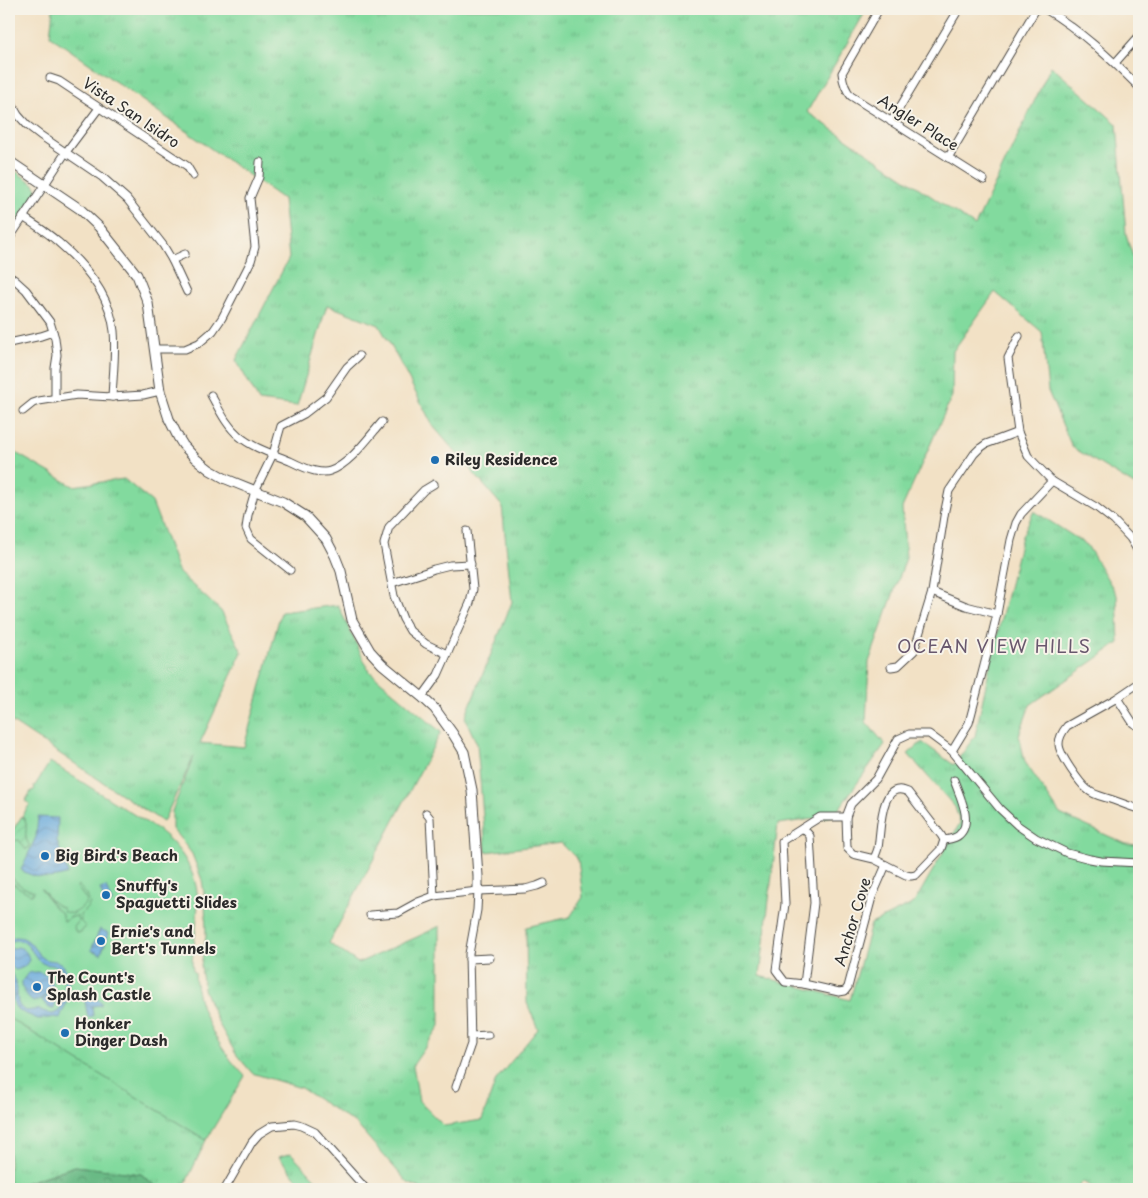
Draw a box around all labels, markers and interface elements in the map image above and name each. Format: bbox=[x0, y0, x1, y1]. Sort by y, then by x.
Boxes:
street label: Vista San Isidro bbox=[79, 71, 185, 153]
street label: Angler Place bbox=[874, 88, 964, 156]
place label: Riley Residence bbox=[445, 447, 558, 470]
marker: Riley Residence bbox=[429, 454, 441, 466]
district label: OCEAN VIEW HILLS bbox=[897, 632, 1091, 659]
place label: Big Bird's Beach bbox=[55, 843, 178, 866]
marker: Big Bird's Beach bbox=[39, 850, 51, 862]
place label: Snuffy's Spaguetti Slides bbox=[116, 873, 237, 913]
street label: Anchor Cove bbox=[827, 874, 876, 969]
marker: Snuffy's Spaguetti Slides bbox=[100, 889, 112, 901]
place label: Ernie's and Bert's Tunnels bbox=[111, 919, 216, 959]
marker: Ernie's and Bert's Tunnels bbox=[95, 935, 107, 947]
place label: The Count's Splash Castle bbox=[47, 965, 152, 1005]
marker: The Count's Splash Castle bbox=[31, 981, 43, 993]
place label: Honker Dinger Dash bbox=[75, 1011, 168, 1051]
marker: Honker Dinger Dash bbox=[59, 1027, 71, 1039]

